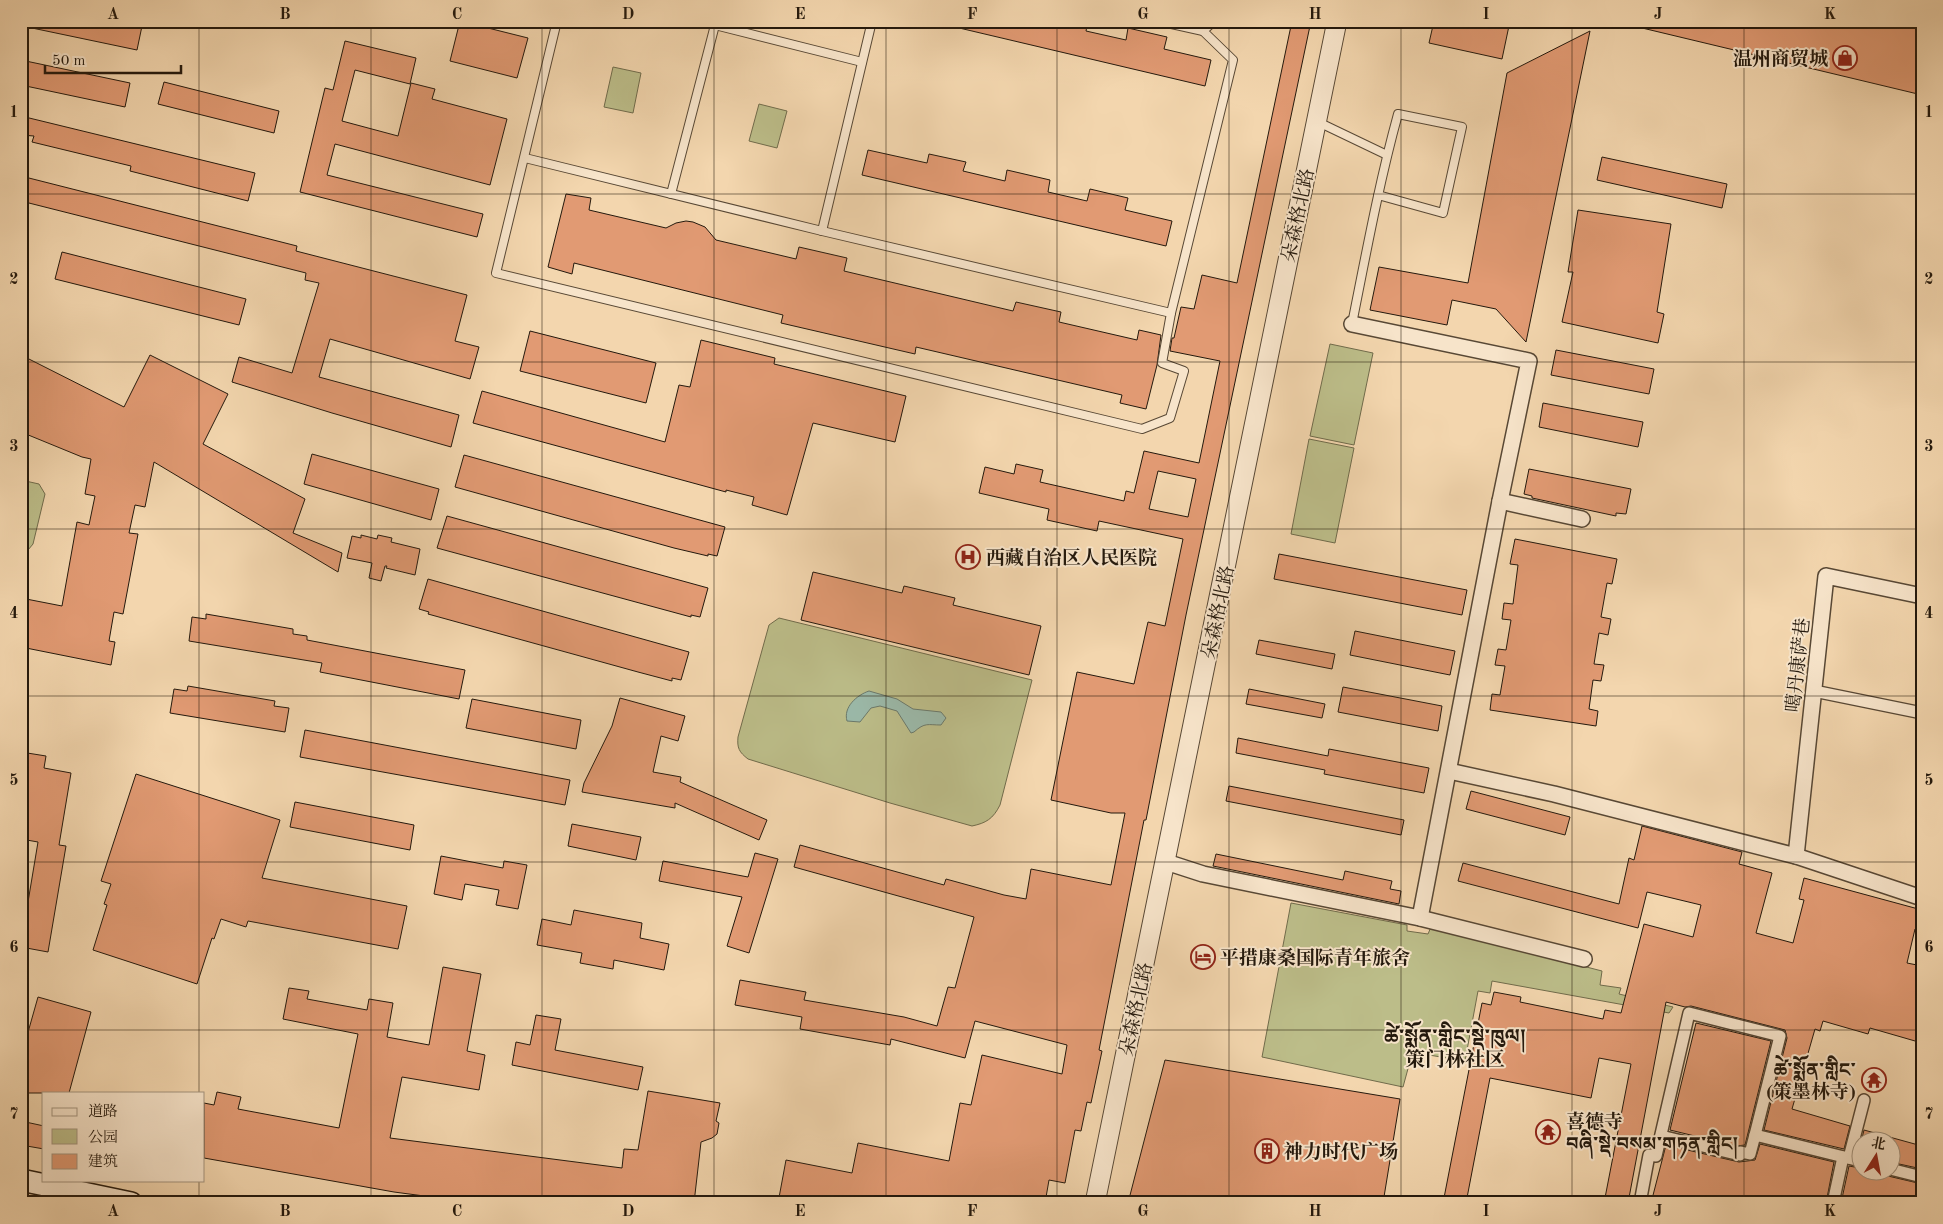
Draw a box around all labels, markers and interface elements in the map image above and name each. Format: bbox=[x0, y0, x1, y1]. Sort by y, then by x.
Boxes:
text: A bbox=[107, 7, 119, 23]
text: B bbox=[279, 7, 291, 23]
text: C bbox=[452, 7, 462, 23]
text: D bbox=[622, 7, 634, 23]
text: E bbox=[794, 7, 806, 23]
text: F bbox=[967, 7, 978, 23]
text: G bbox=[1137, 7, 1149, 23]
text: H bbox=[1308, 7, 1322, 23]
text: I bbox=[1482, 7, 1490, 23]
text: J bbox=[1654, 7, 1663, 23]
text: K bbox=[1824, 7, 1836, 23]
scale bar bbox=[45, 42, 181, 74]
shop icon: 温州商贸城 bbox=[1832, 45, 1858, 71]
place label: 温州商贸城 bbox=[1733, 48, 1828, 70]
text: 50 m bbox=[52, 54, 86, 69]
text: 1 bbox=[9, 105, 19, 121]
text: 1 bbox=[1924, 105, 1934, 121]
street label: 朵森格北路 bbox=[1278, 167, 1319, 264]
text: 2 bbox=[9, 272, 19, 288]
text: 2 bbox=[1924, 272, 1934, 288]
text: 3 bbox=[9, 439, 19, 455]
text: 3 bbox=[1924, 439, 1934, 455]
hospital icon: 西藏自治区人民医院 bbox=[955, 544, 981, 570]
place label: 西藏自治区人民医院 bbox=[986, 547, 1157, 569]
street label: 朵森格北路 bbox=[1198, 564, 1239, 661]
text: 4 bbox=[9, 606, 19, 622]
text: 4 bbox=[1924, 606, 1934, 622]
street label: 噶丹康萨巷 bbox=[1782, 617, 1814, 714]
text: 5 bbox=[9, 773, 19, 789]
text: 5 bbox=[1924, 773, 1934, 789]
text: 6 bbox=[9, 940, 19, 956]
text: 6 bbox=[1924, 940, 1934, 956]
hotel icon: 平措康桑国际青年旅舍 bbox=[1190, 944, 1216, 970]
place label: 平措康桑国际青年旅舍 bbox=[1220, 947, 1410, 969]
street label: 朵森格北路 bbox=[1116, 961, 1157, 1058]
district label: ཚེ་སྨོན་གླིང་སྡེ་ཁུལ། 策门林社区 bbox=[1384, 1020, 1526, 1071]
place label: ཚེ་སྨོན་གླིང་ (策墨林寺) bbox=[1766, 1054, 1856, 1103]
temple icon: ཚེ་སྨོན་གླིང་ (策墨林寺) bbox=[1861, 1067, 1887, 1093]
legend bbox=[42, 1092, 205, 1182]
text: 道路 bbox=[88, 1103, 118, 1120]
text: 7 bbox=[9, 1107, 19, 1123]
text: 7 bbox=[1924, 1107, 1934, 1123]
place label: 喜德寺 བཞི་སྡེ་བསམ་གཏན་གླིང། bbox=[1566, 1111, 1738, 1160]
temple icon: 喜德寺 བཞི་སྡེ་བསམ་གཏན་གླིང། bbox=[1535, 1119, 1561, 1145]
text: 公园 bbox=[88, 1129, 118, 1146]
north arrow bbox=[1850, 1132, 1900, 1182]
text: 北 bbox=[1870, 1135, 1887, 1152]
building icon: 神力时代广场 bbox=[1254, 1138, 1280, 1164]
place label: 神力时代广场 bbox=[1284, 1141, 1398, 1163]
text: 建筑 bbox=[88, 1153, 118, 1170]
text: A bbox=[107, 1204, 119, 1220]
text: B bbox=[279, 1204, 291, 1220]
text: C bbox=[452, 1204, 462, 1220]
text: D bbox=[622, 1204, 634, 1220]
text: E bbox=[794, 1204, 806, 1220]
text: F bbox=[967, 1204, 978, 1220]
text: G bbox=[1137, 1204, 1149, 1220]
text: H bbox=[1308, 1204, 1322, 1220]
text: I bbox=[1482, 1204, 1490, 1220]
text: J bbox=[1654, 1204, 1663, 1220]
text: K bbox=[1824, 1204, 1836, 1220]

